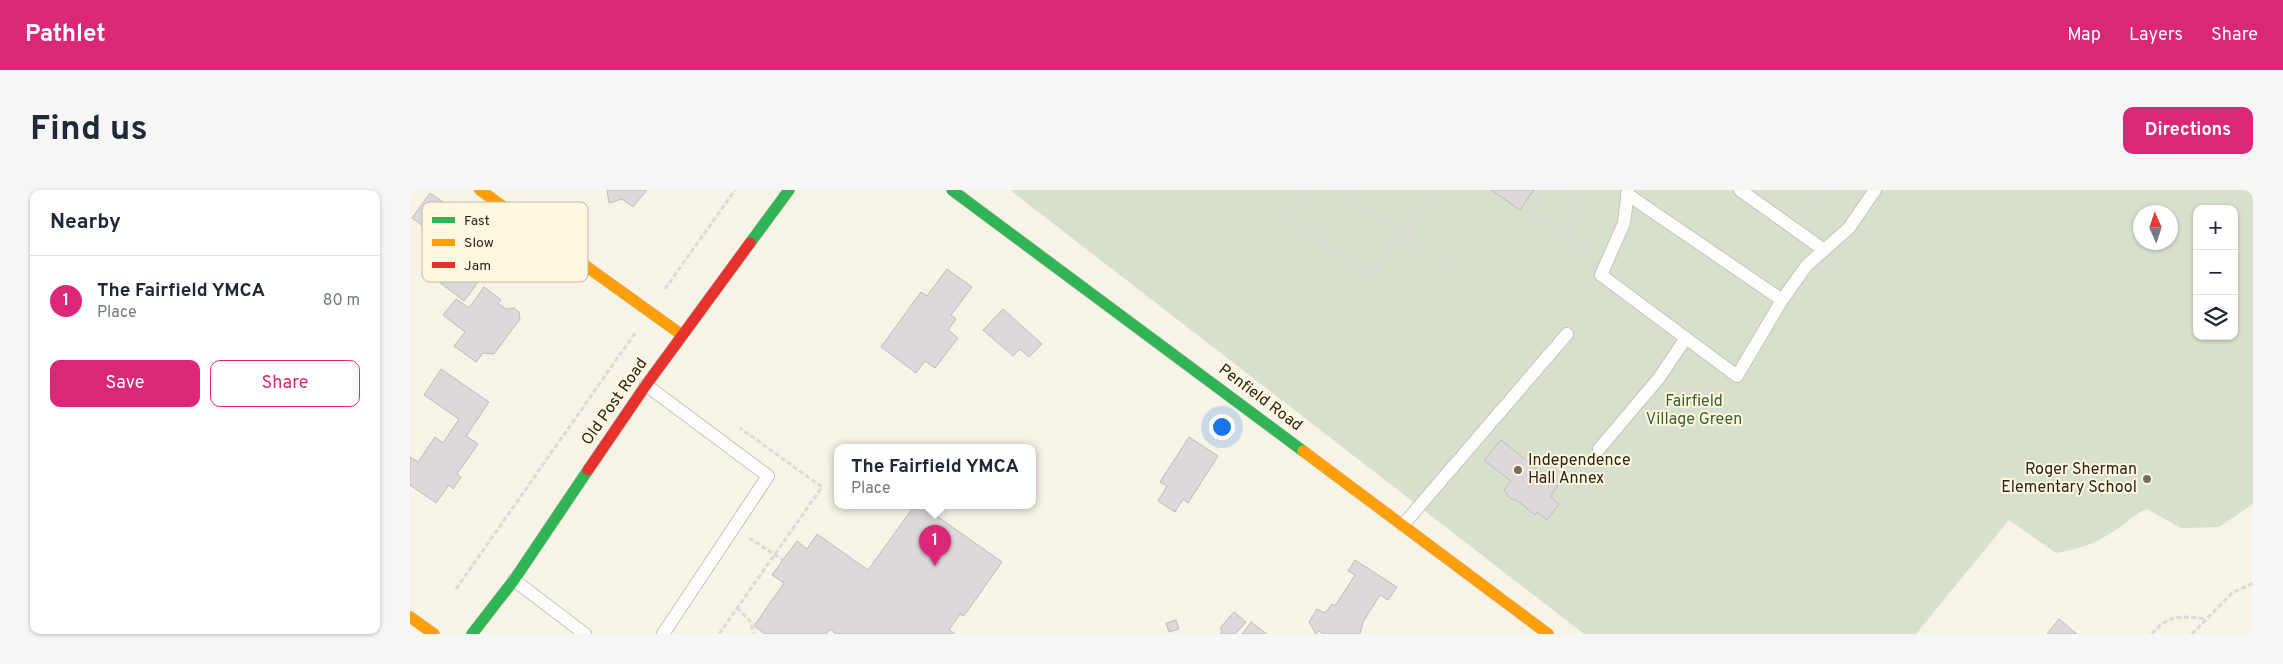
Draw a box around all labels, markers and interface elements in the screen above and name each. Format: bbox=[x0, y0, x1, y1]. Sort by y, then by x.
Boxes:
text: Pathlet bbox=[25, 20, 106, 50]
text: Map bbox=[2067, 24, 2101, 47]
text: Layers bbox=[2129, 24, 2183, 47]
text: Share bbox=[2211, 24, 2258, 47]
button: Directions bbox=[2123, 107, 2253, 154]
text: Find us bbox=[30, 108, 148, 152]
legend bbox=[422, 202, 588, 282]
north arrow bbox=[2133, 205, 2178, 250]
map controls bbox=[2193, 205, 2238, 340]
button: + bbox=[2193, 205, 2238, 250]
text: Nearby bbox=[50, 209, 121, 236]
text: Fast bbox=[464, 213, 490, 230]
text: Slow bbox=[464, 235, 494, 252]
button: − bbox=[2193, 250, 2238, 295]
text: Jam bbox=[464, 258, 491, 275]
text: The Fairfield YMCA bbox=[97, 279, 265, 303]
text: 1 bbox=[63, 291, 69, 311]
text: 80 m bbox=[323, 291, 360, 311]
button: layers bbox=[2193, 295, 2238, 340]
text: Place bbox=[97, 303, 137, 323]
street label: Old Post Road bbox=[578, 355, 652, 449]
button: Save bbox=[50, 360, 200, 407]
button: Share bbox=[210, 360, 360, 407]
street label: Penfield Road bbox=[1214, 360, 1306, 436]
park label: Fairfield Village Green bbox=[1646, 392, 1742, 430]
your location bbox=[1209, 414, 1235, 440]
popup bbox=[834, 444, 1036, 509]
place label: Independence Hall Annex bbox=[1528, 451, 1631, 489]
text: The Fairfield YMCA bbox=[851, 455, 1019, 479]
place label: Roger Sherman Elementary School bbox=[2001, 460, 2137, 498]
marker: Independence Hall Annex bbox=[1512, 464, 1524, 476]
marker: Roger Sherman Elementary School bbox=[2141, 473, 2153, 485]
text: Place bbox=[851, 479, 891, 499]
pin: 1 bbox=[919, 525, 951, 566]

